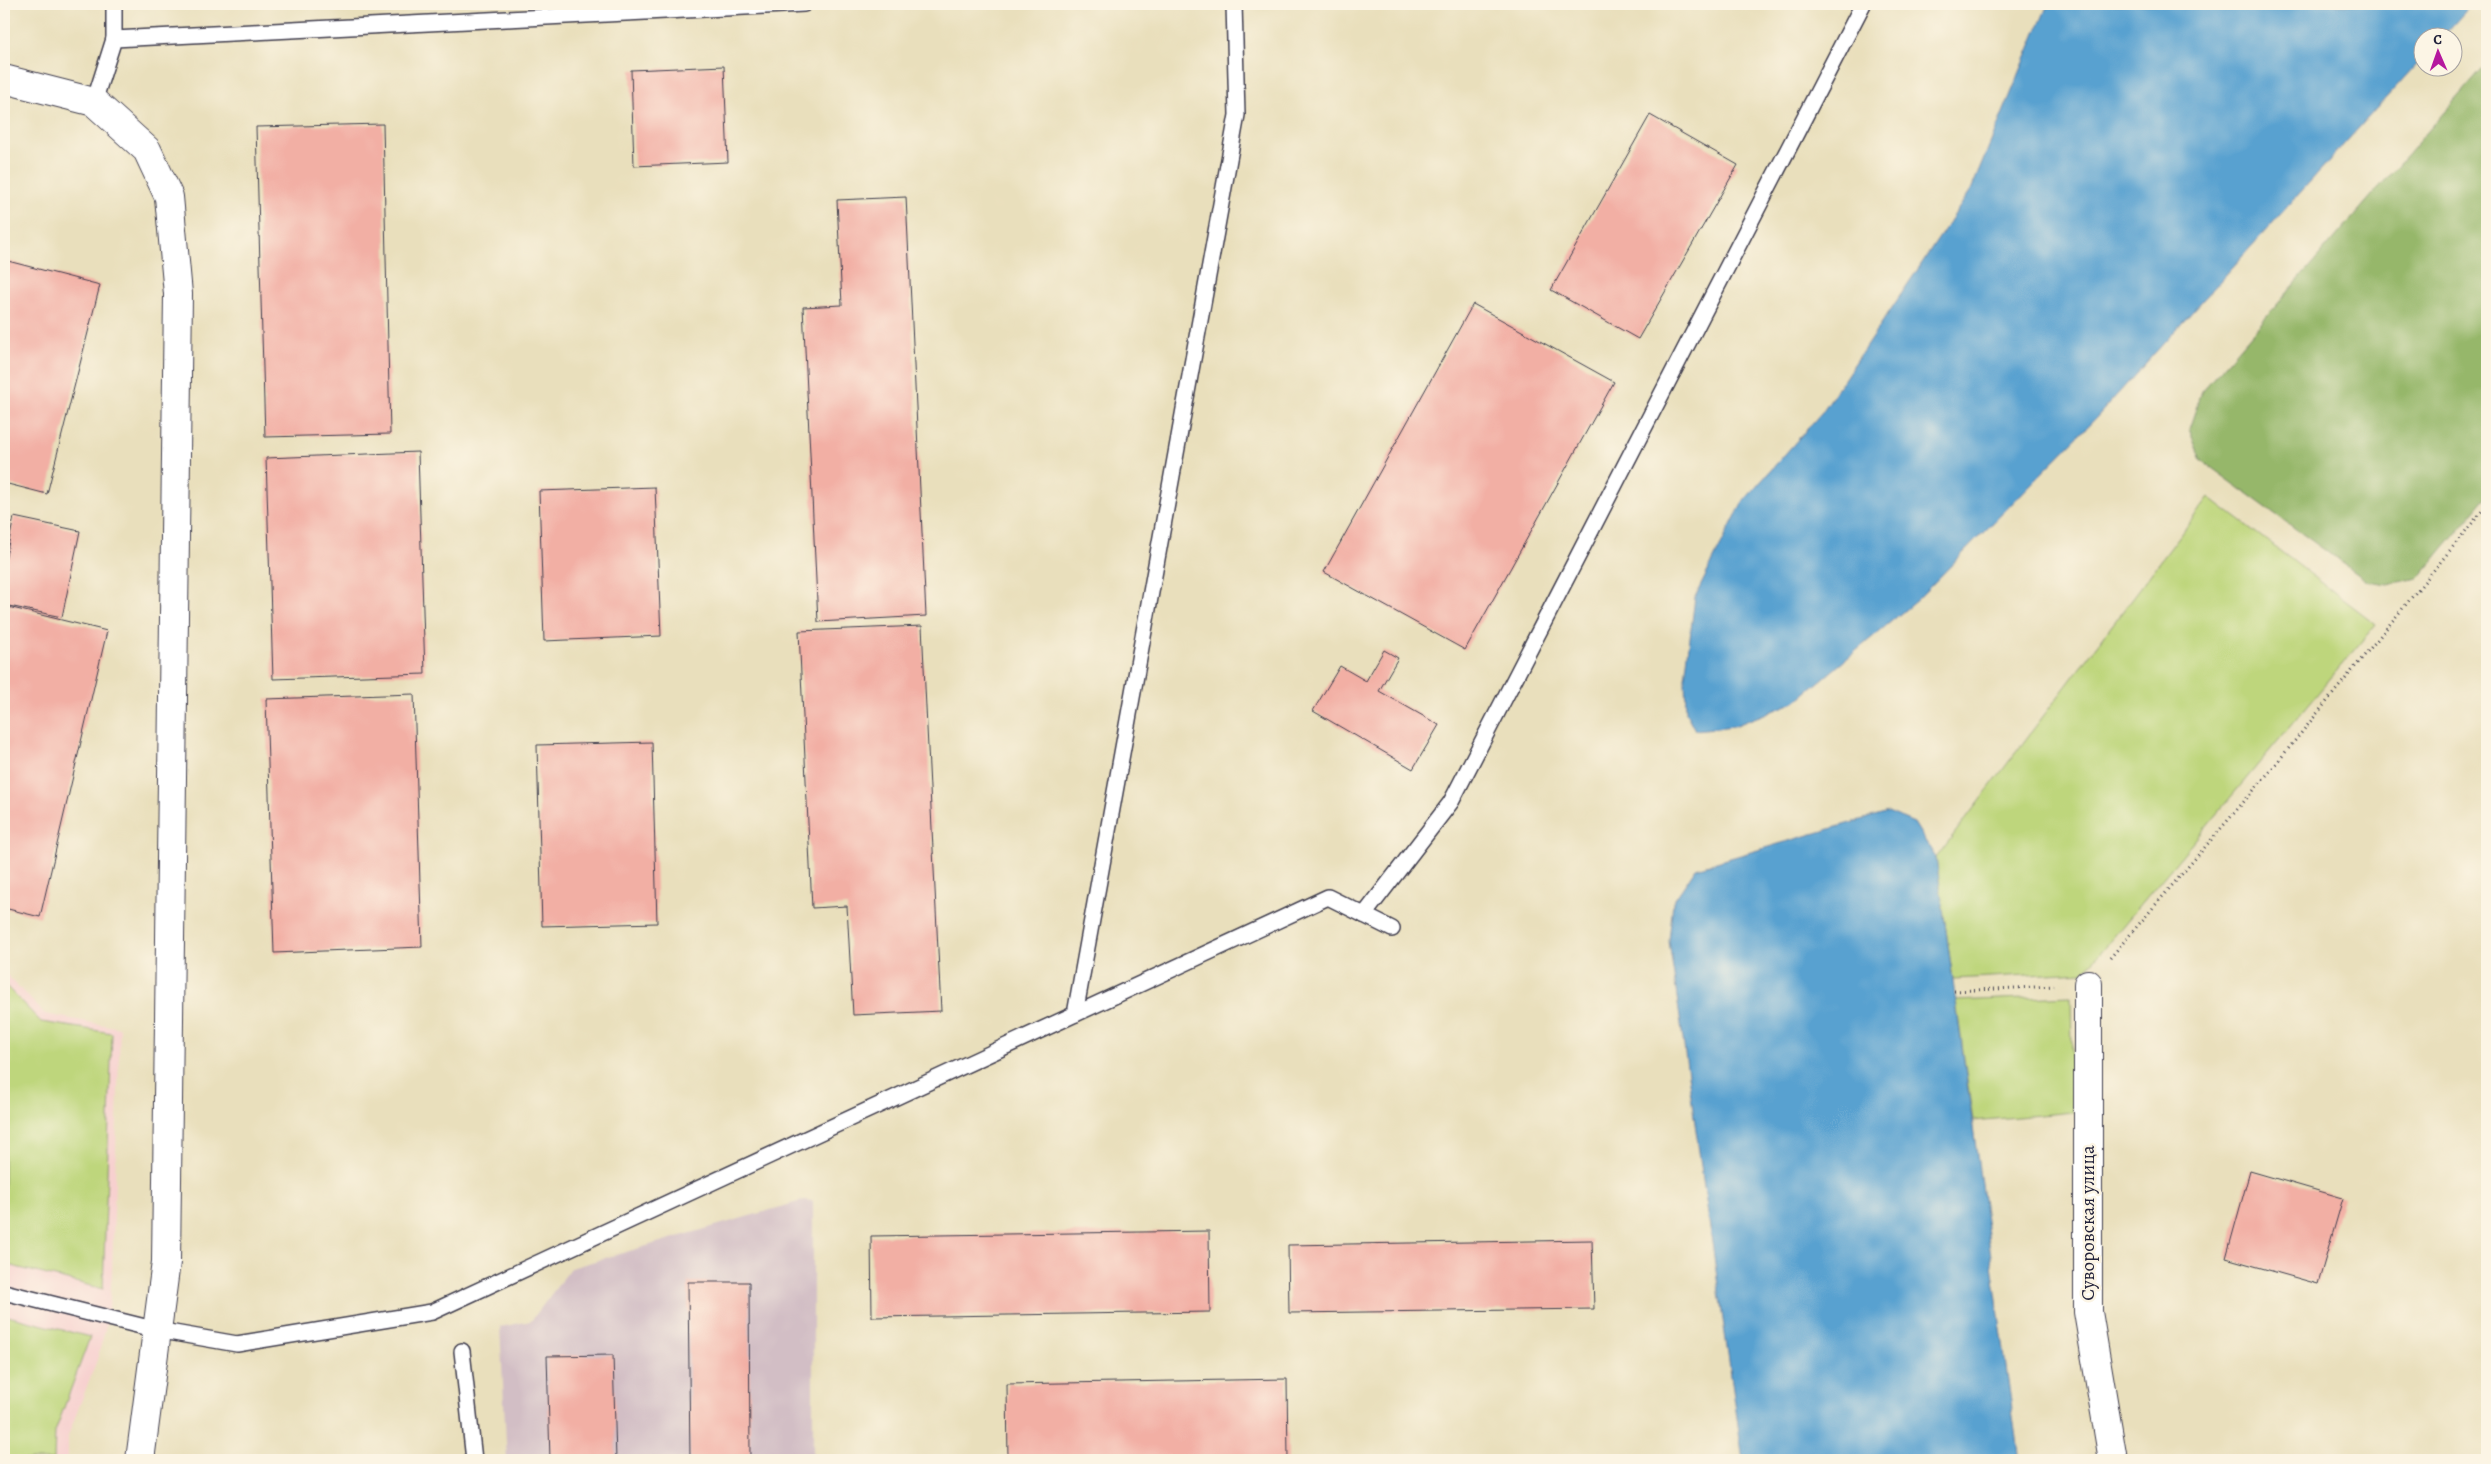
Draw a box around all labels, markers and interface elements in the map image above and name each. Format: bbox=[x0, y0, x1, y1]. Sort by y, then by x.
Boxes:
north arrow bbox=[2414, 28, 2464, 78]
text: С bbox=[2433, 30, 2443, 49]
street label: Суворовская улица bbox=[2075, 1145, 2101, 1301]

